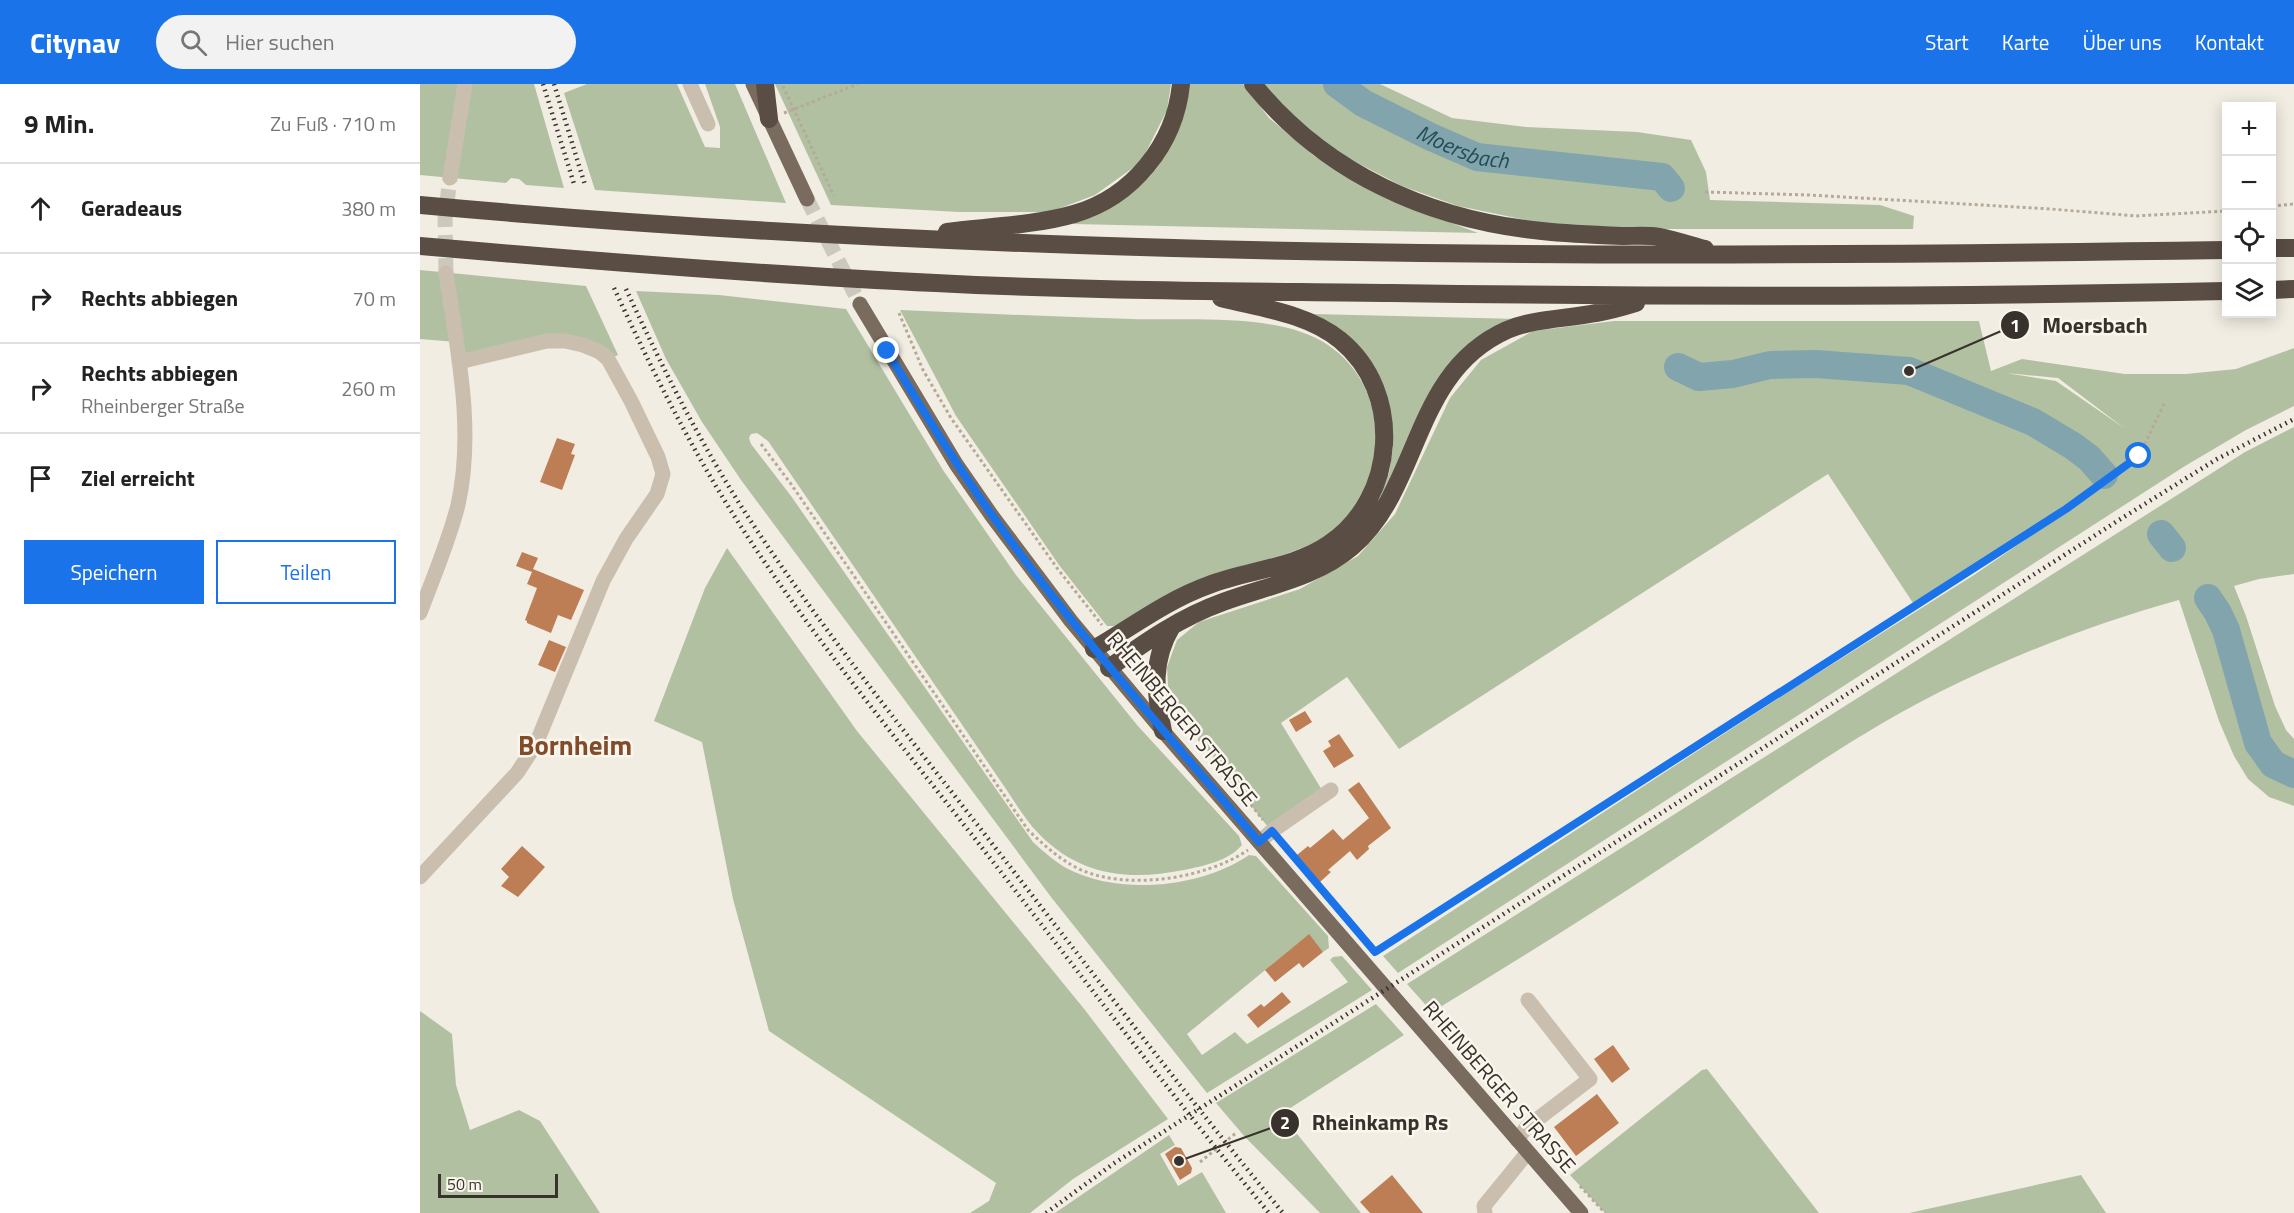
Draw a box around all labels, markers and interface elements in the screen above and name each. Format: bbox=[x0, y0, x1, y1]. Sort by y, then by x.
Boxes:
search box bbox=[156, 15, 576, 69]
text: Citynav bbox=[30, 21, 120, 64]
text: Hier suchen bbox=[225, 25, 335, 59]
icon: search bbox=[177, 26, 210, 59]
text: Start bbox=[1925, 26, 1969, 58]
text: Karte bbox=[2002, 26, 2049, 58]
text: Über uns bbox=[2082, 26, 2162, 58]
text: Kontakt bbox=[2195, 26, 2264, 58]
map controls bbox=[2222, 102, 2276, 318]
button: + bbox=[2222, 102, 2276, 156]
text: 9 Min. bbox=[24, 104, 94, 143]
text: Zu Fuß · 710 m bbox=[270, 108, 396, 139]
water label: Moersbach bbox=[1410, 115, 1511, 177]
button: − bbox=[2222, 156, 2276, 210]
text: Geradeaus bbox=[81, 191, 182, 225]
icon: ahead bbox=[24, 192, 57, 225]
text: 380 m bbox=[341, 193, 396, 224]
button: locate bbox=[2222, 210, 2276, 264]
button: layers bbox=[2222, 264, 2276, 318]
text: Rechts abbiegen bbox=[81, 281, 238, 315]
icon: right bbox=[24, 282, 57, 315]
text: 70 m bbox=[352, 283, 396, 314]
callout: Moersbach bbox=[2000, 305, 2159, 345]
text: Moersbach bbox=[2042, 308, 2148, 342]
text: 1 bbox=[2010, 312, 2020, 339]
route end bbox=[873, 337, 899, 363]
text: Rechts abbiegen bbox=[81, 356, 238, 390]
icon: right bbox=[24, 372, 57, 405]
text: 260 m bbox=[341, 373, 396, 404]
text: Rheinberger Straße bbox=[81, 390, 245, 421]
route start bbox=[2125, 442, 2151, 468]
text: Ziel erreicht bbox=[81, 461, 195, 495]
icon: arrive bbox=[24, 462, 57, 495]
button: Speichern bbox=[24, 540, 204, 604]
button: Teilen bbox=[216, 540, 396, 604]
street label: RHEINBERGER STRASSE bbox=[1100, 624, 1266, 813]
district label: Bornheim bbox=[518, 724, 632, 765]
street label: RHEINBERGER STRASSE bbox=[1416, 993, 1584, 1180]
callout: Rheinkamp Rs bbox=[1270, 1103, 1460, 1143]
text: Rheinkamp Rs bbox=[1312, 1105, 1448, 1139]
text: 2 bbox=[1280, 1109, 1290, 1136]
scale bar bbox=[438, 1171, 558, 1198]
text: 50 m bbox=[447, 1172, 482, 1196]

